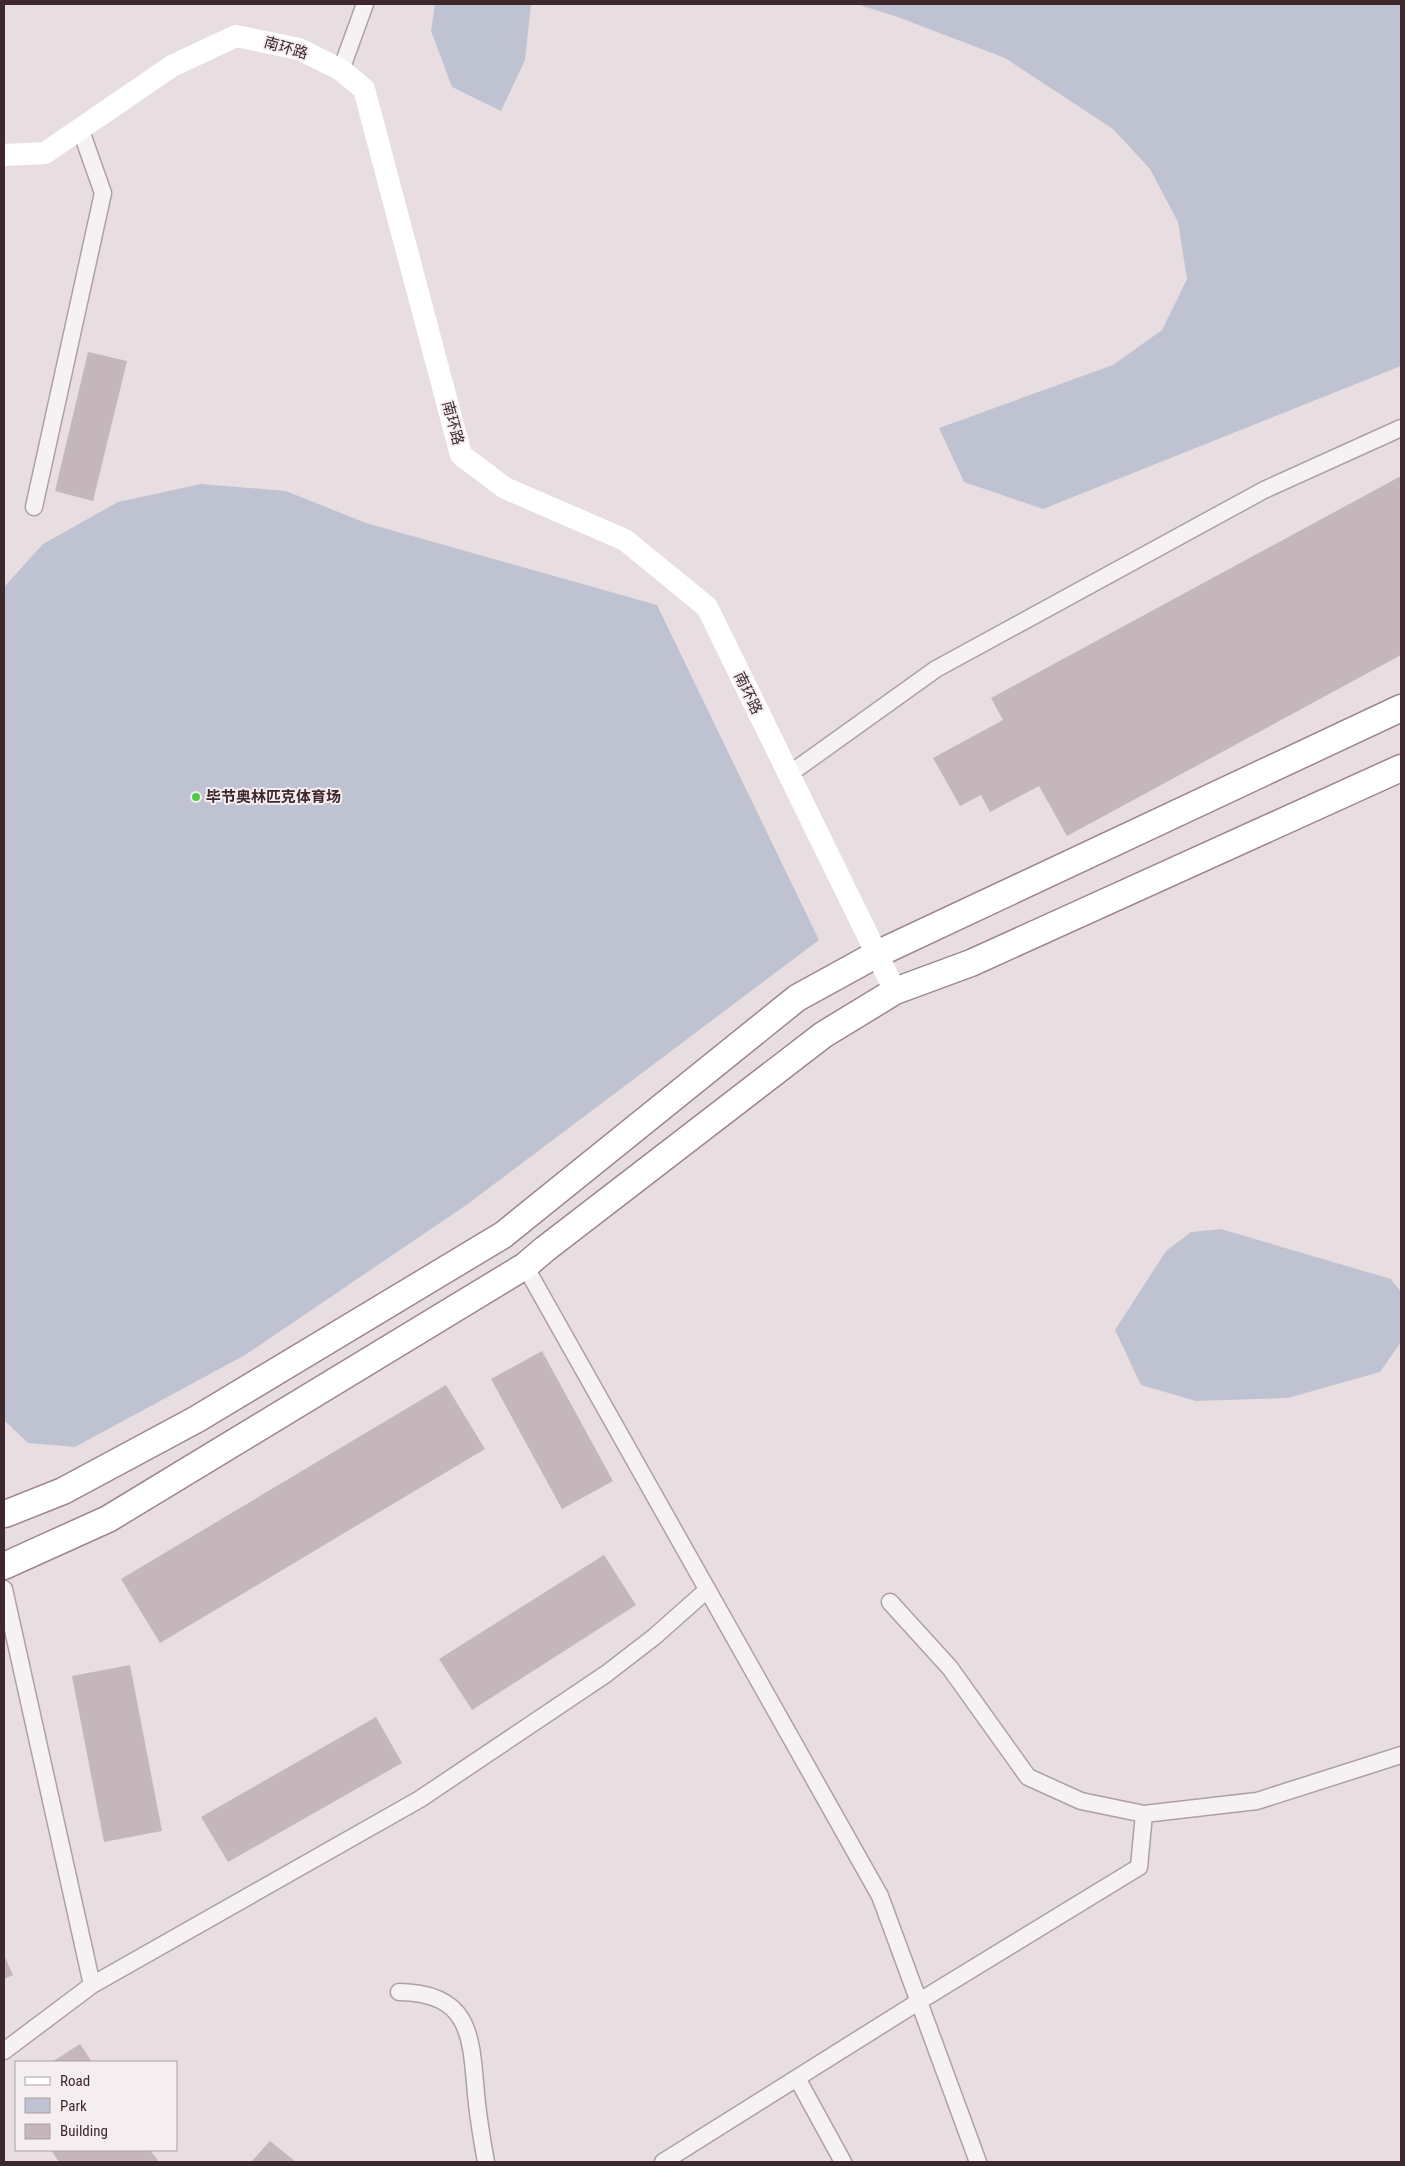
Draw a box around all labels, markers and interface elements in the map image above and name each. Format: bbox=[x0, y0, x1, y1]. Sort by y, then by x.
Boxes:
street label: 南环路 bbox=[262, 33, 310, 63]
street label: 南环路 bbox=[438, 399, 468, 447]
street label: 南环路 bbox=[730, 669, 766, 717]
place label: 毕节奥林匹克体育场 bbox=[206, 788, 341, 806]
marker: 毕节奥林匹克体育场 bbox=[190, 791, 202, 803]
legend bbox=[15, 2061, 178, 2151]
text: Road bbox=[60, 2072, 90, 2090]
text: Park bbox=[60, 2097, 87, 2115]
text: Building bbox=[60, 2122, 108, 2140]

